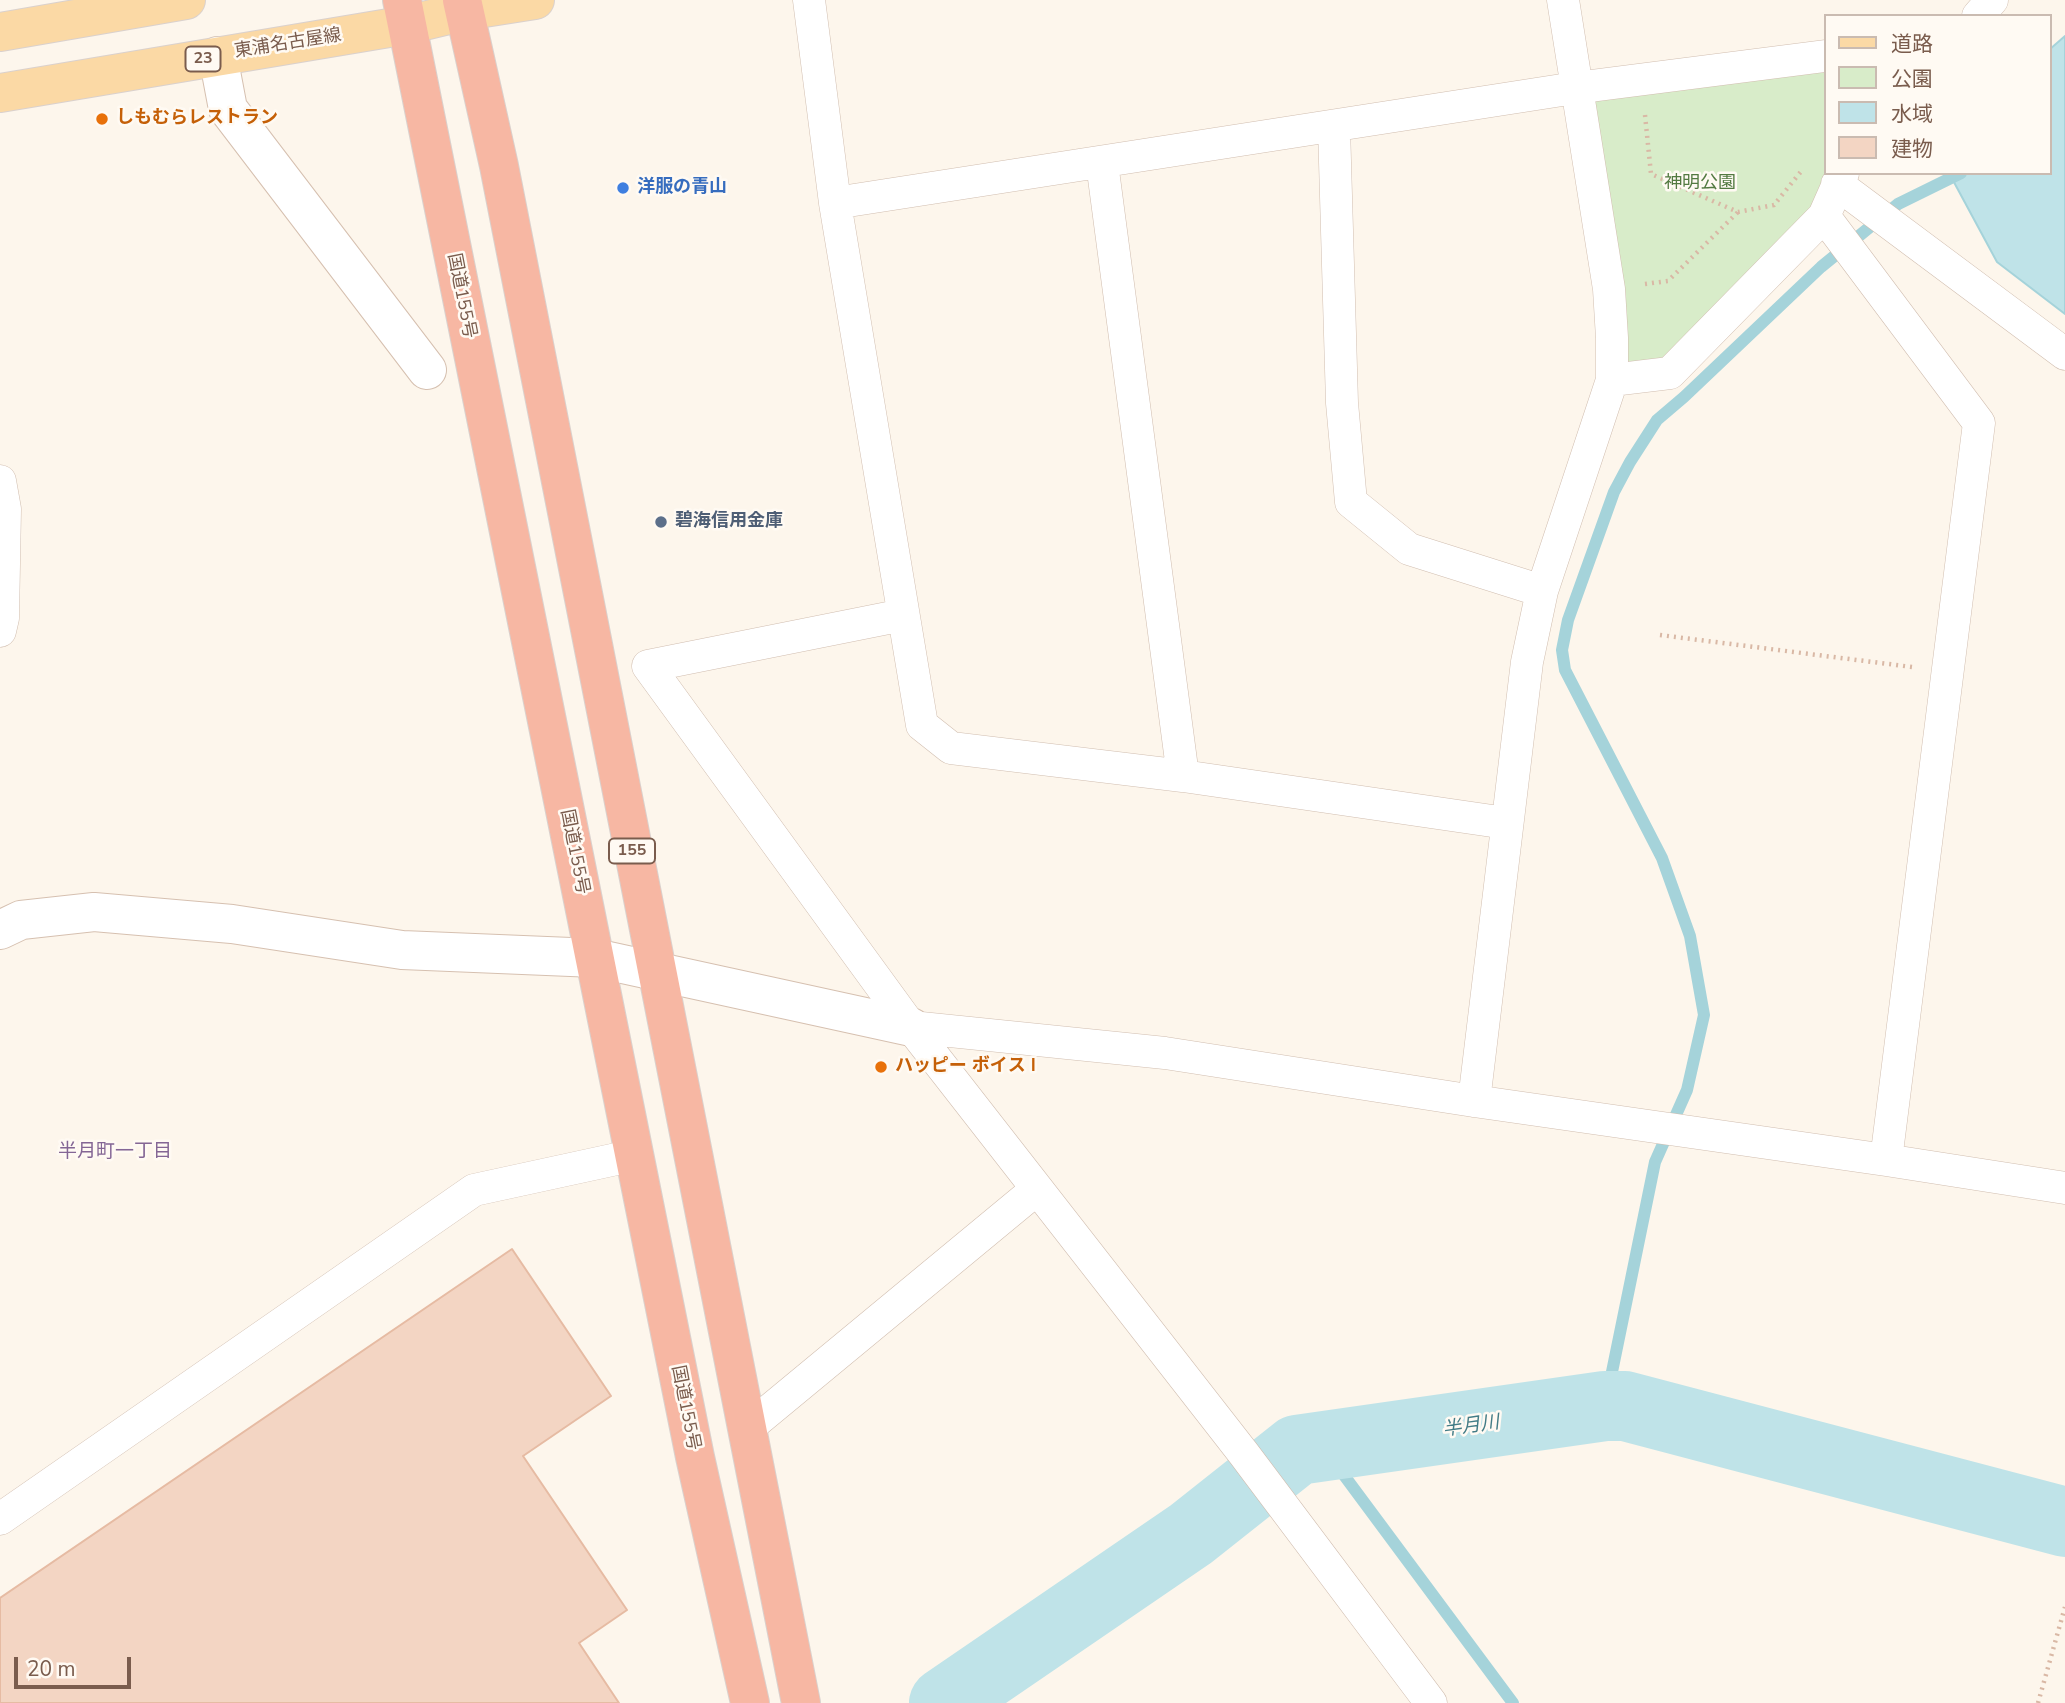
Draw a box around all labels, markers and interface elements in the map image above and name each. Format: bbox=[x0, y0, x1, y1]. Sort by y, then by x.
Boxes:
legend bbox=[1824, 14, 2051, 175]
street label: 東浦名古屋線 bbox=[233, 25, 343, 63]
text: 道路 bbox=[1891, 30, 1933, 58]
road number: 23 bbox=[186, 46, 220, 72]
text: 公園 bbox=[1891, 65, 1933, 93]
text: 水域 bbox=[1891, 100, 1933, 128]
place label: しもむらレストラン bbox=[116, 108, 278, 130]
marker: しもむらレストラン bbox=[94, 111, 110, 127]
text: 建物 bbox=[1891, 135, 1933, 163]
park label: 神明公園 bbox=[1664, 173, 1736, 195]
place label: 洋服の青山 bbox=[637, 177, 727, 199]
marker: 洋服の青山 bbox=[615, 180, 631, 196]
street label: 国道155号 bbox=[442, 252, 480, 340]
place label: 碧海信用金庫 bbox=[675, 511, 783, 533]
marker: 碧海信用金庫 bbox=[653, 514, 669, 530]
street label: 国道155号 bbox=[555, 808, 593, 896]
road number: 155 bbox=[609, 838, 655, 864]
place label: ハッピー ボイス I bbox=[895, 1056, 1036, 1078]
marker: ハッピー ボイス I bbox=[873, 1059, 889, 1075]
district label: 半月町一丁目 bbox=[58, 1141, 172, 1163]
street label: 国道155号 bbox=[666, 1364, 704, 1452]
water label: 半月川 bbox=[1441, 1412, 1501, 1442]
scale bar bbox=[18, 1644, 135, 1688]
text: 20 m bbox=[27, 1655, 76, 1683]

